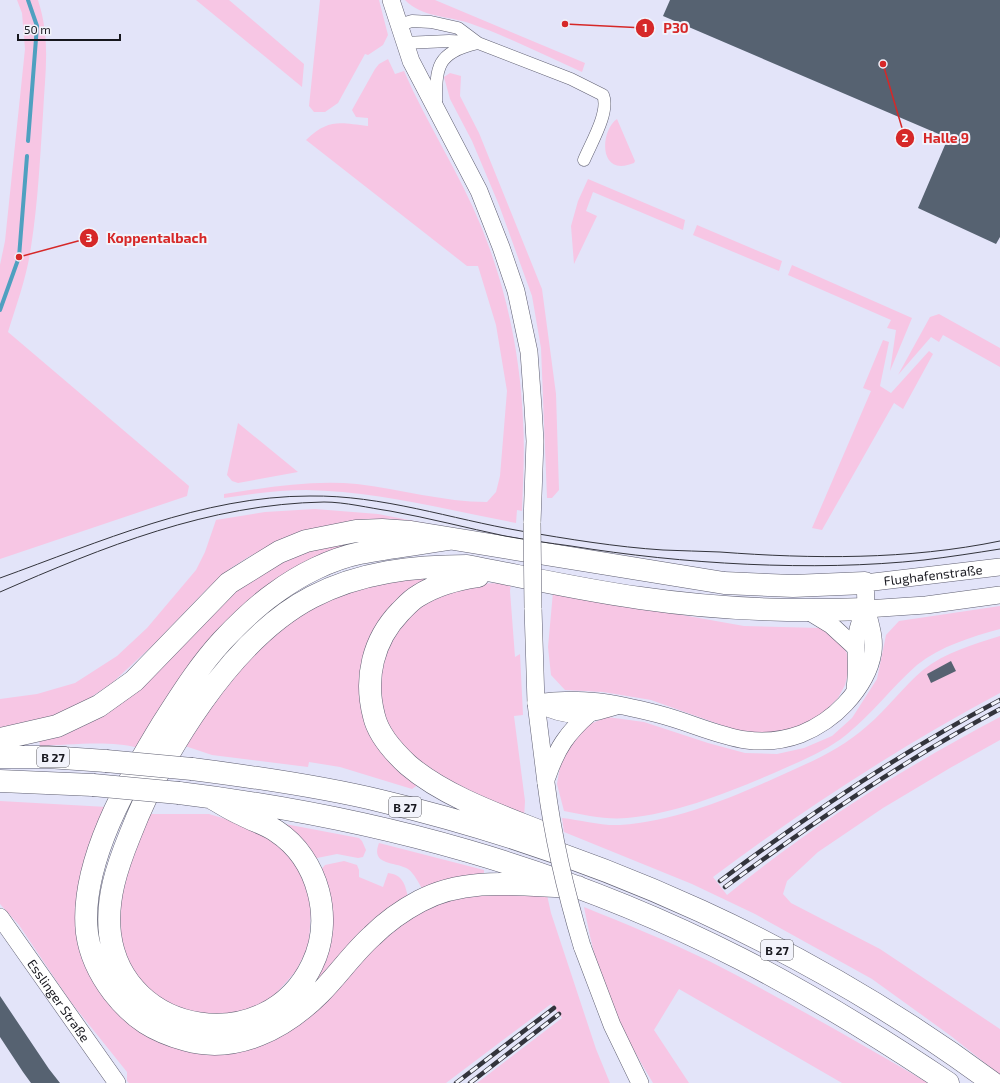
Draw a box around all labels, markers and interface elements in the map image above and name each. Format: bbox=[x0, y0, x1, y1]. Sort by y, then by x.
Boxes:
callout: P30 bbox=[635, 15, 697, 41]
scale bar bbox=[18, 16, 120, 42]
text: P30 bbox=[663, 19, 689, 36]
text: 1 bbox=[642, 20, 648, 34]
text: 50 m bbox=[24, 22, 51, 36]
callout: Halle 9 bbox=[895, 125, 977, 151]
text: Halle 9 bbox=[923, 129, 969, 146]
text: 2 bbox=[902, 130, 909, 144]
callout: Koppentalbach bbox=[79, 225, 215, 251]
text: Koppentalbach bbox=[107, 229, 207, 246]
text: 3 bbox=[86, 230, 93, 244]
street label: Flughafenstraße bbox=[883, 561, 983, 589]
road number: B 27 bbox=[37, 747, 69, 767]
road number: B 27 bbox=[389, 797, 421, 817]
road number: B 27 bbox=[761, 940, 793, 960]
street label: Esslinger Straße bbox=[24, 956, 93, 1045]

